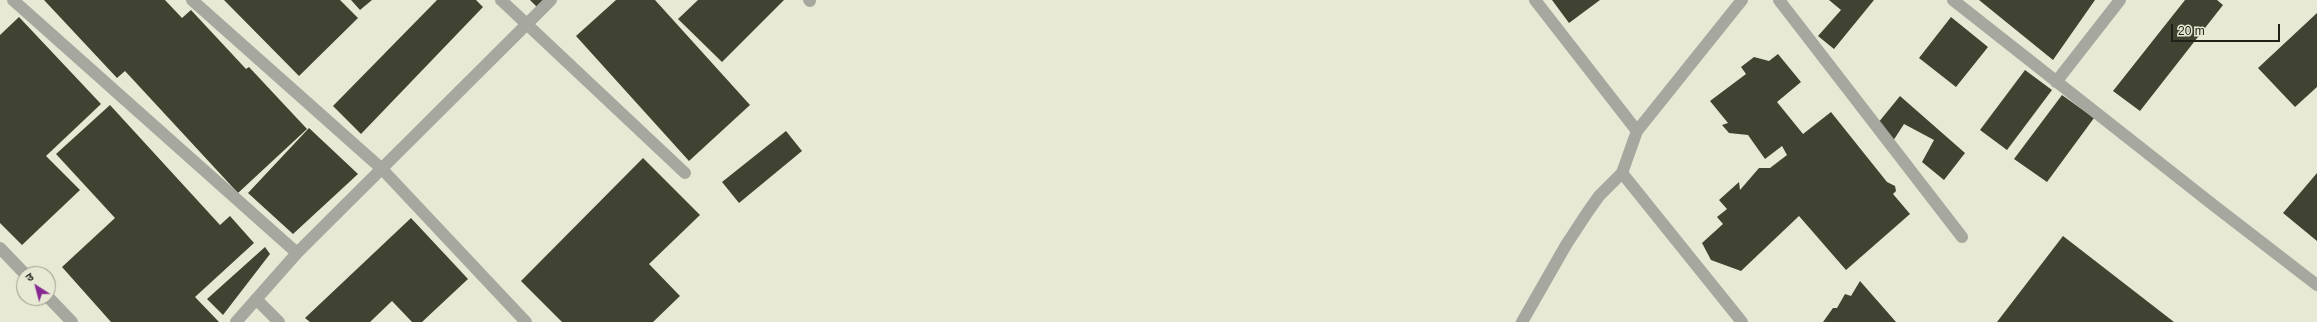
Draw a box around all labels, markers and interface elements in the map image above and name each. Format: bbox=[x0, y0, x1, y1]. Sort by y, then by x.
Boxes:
scale bar bbox=[2173, 16, 2282, 42]
text: 20 m bbox=[2178, 24, 2205, 38]
north arrow bbox=[16, 266, 56, 306]
text: उ bbox=[23, 270, 36, 284]

